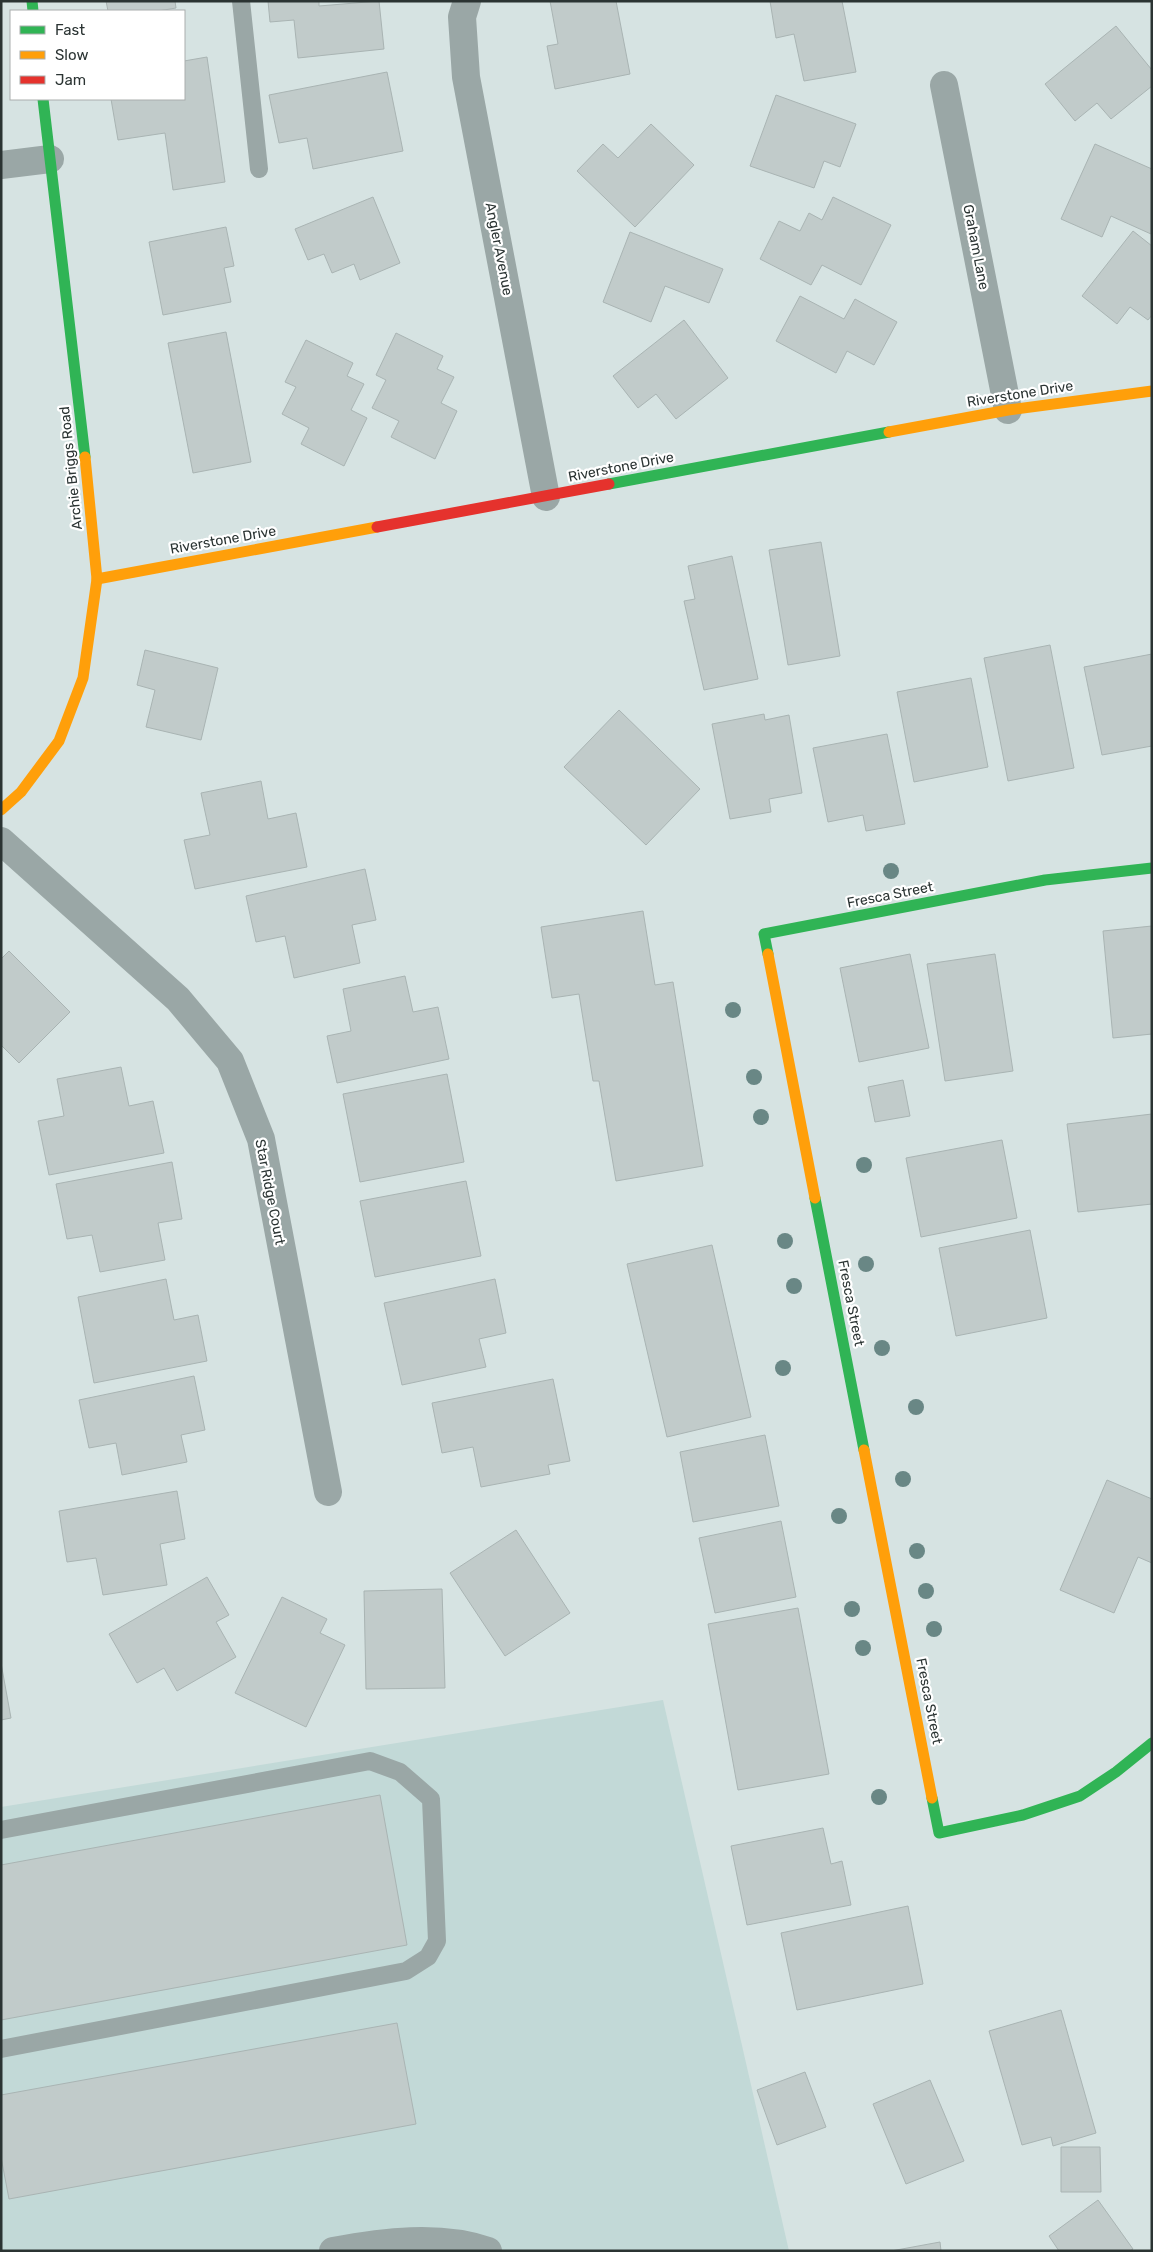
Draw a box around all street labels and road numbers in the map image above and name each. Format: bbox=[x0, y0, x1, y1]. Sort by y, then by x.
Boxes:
street label: Angler Avenue bbox=[482, 201, 516, 297]
street label: Graham Lane bbox=[959, 203, 993, 291]
street label: Riverstone Drive bbox=[966, 377, 1074, 411]
street label: Archie Briggs Road bbox=[56, 405, 86, 531]
street label: Riverstone Drive bbox=[567, 448, 675, 486]
street label: Riverstone Drive bbox=[169, 522, 277, 558]
street label: Fresca Street bbox=[845, 878, 935, 912]
street label: Star Ridge Court bbox=[251, 1138, 289, 1247]
street label: Fresca Street bbox=[834, 1258, 868, 1348]
street label: Fresca Street bbox=[912, 1656, 946, 1746]

